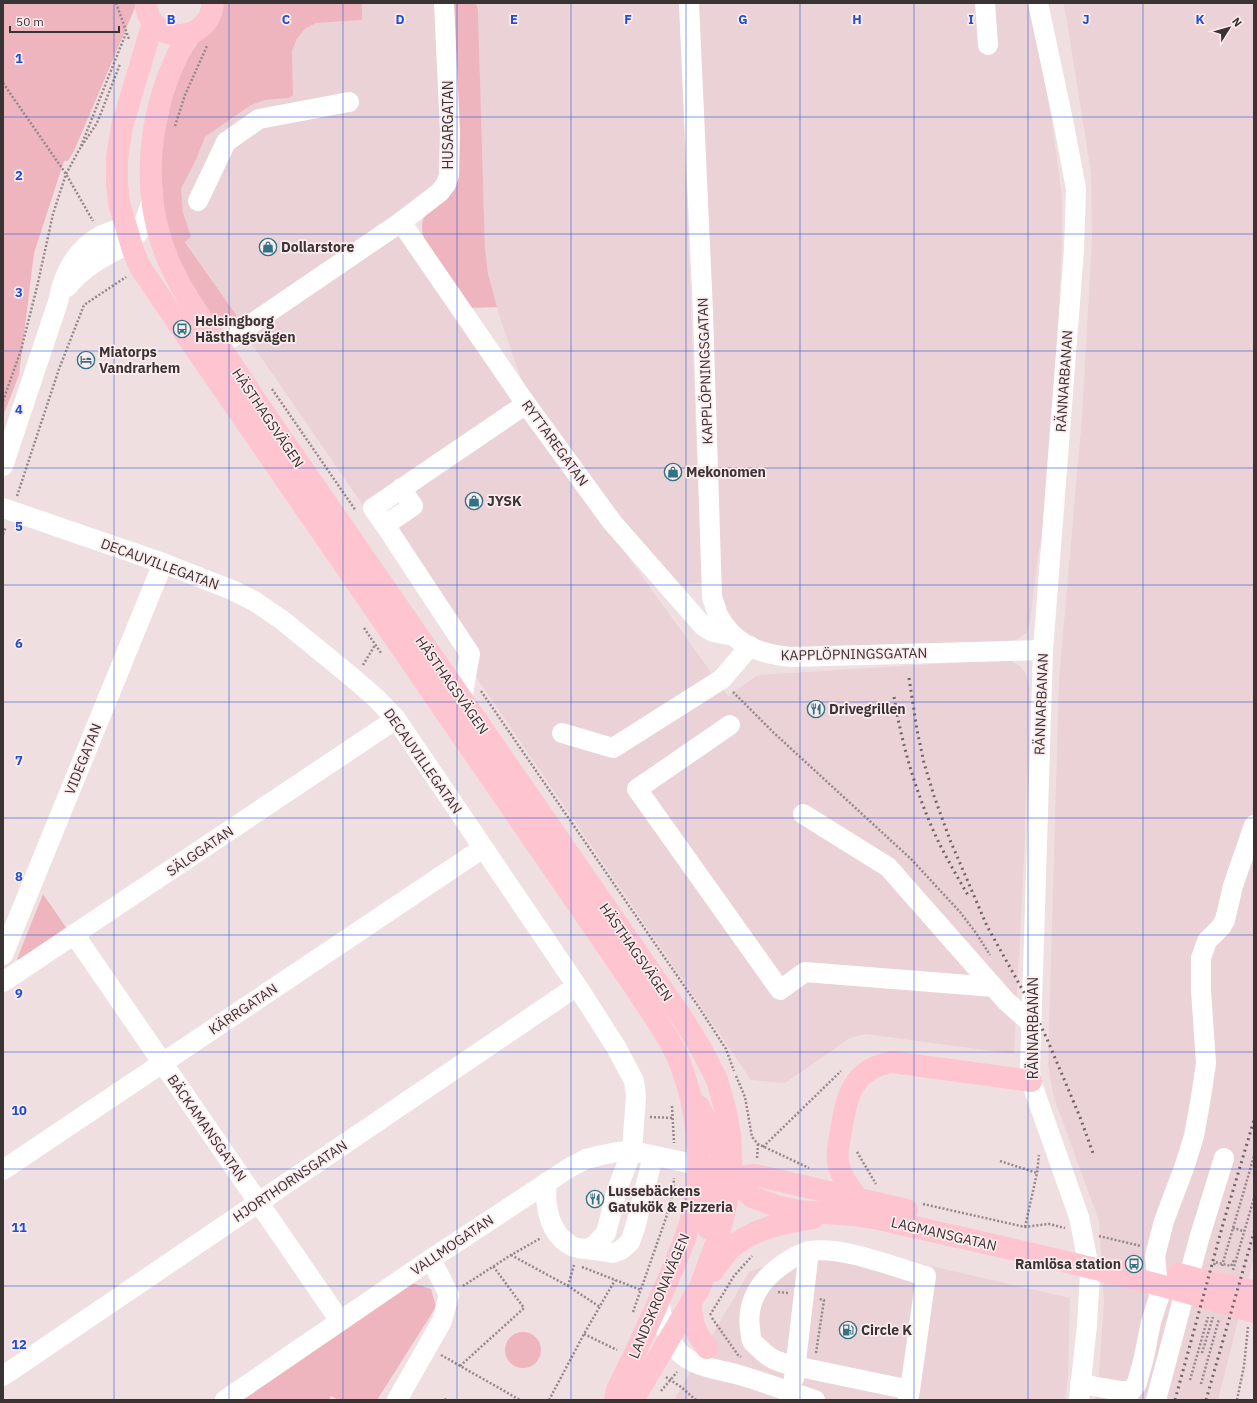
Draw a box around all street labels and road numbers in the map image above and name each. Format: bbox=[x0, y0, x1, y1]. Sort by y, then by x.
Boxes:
street label: HUSARGATAN bbox=[439, 80, 457, 170]
street label: KAPPLÖPNINGSGATAN bbox=[693, 297, 717, 445]
street label: RÄNNARBANAN bbox=[1051, 329, 1077, 433]
street label: HÄSTHAGSVÄGEN bbox=[228, 365, 308, 471]
street label: RYTTAREGATAN bbox=[518, 396, 592, 490]
street label: DECAUVILLEGATAN bbox=[98, 534, 222, 594]
street label: HÄSTHAGSVÄGEN bbox=[411, 632, 493, 738]
street label: KAPPLÖPNINGSGATAN bbox=[780, 644, 928, 664]
street label: RÄNNARBANAN bbox=[1030, 653, 1052, 755]
street label: DECAUVILLEGATAN bbox=[380, 705, 466, 817]
street label: VIDEGATAN bbox=[61, 721, 105, 797]
street label: SÄLGGATAN bbox=[163, 822, 237, 880]
street label: HÄSTHAGSVÄGEN bbox=[595, 899, 677, 1005]
street label: RÄNNARBANAN bbox=[1024, 977, 1042, 1079]
street label: KÄRRGATAN bbox=[205, 979, 281, 1039]
street label: BÄCKAMANSGATAN bbox=[163, 1071, 251, 1185]
street label: HJORTHORNSGATAN bbox=[229, 1136, 351, 1226]
street label: VALLMOGATAN bbox=[407, 1211, 497, 1279]
street label: LAGMANSGATAN bbox=[889, 1213, 999, 1255]
street label: LANDSKRONAVÄGEN bbox=[625, 1231, 693, 1361]

